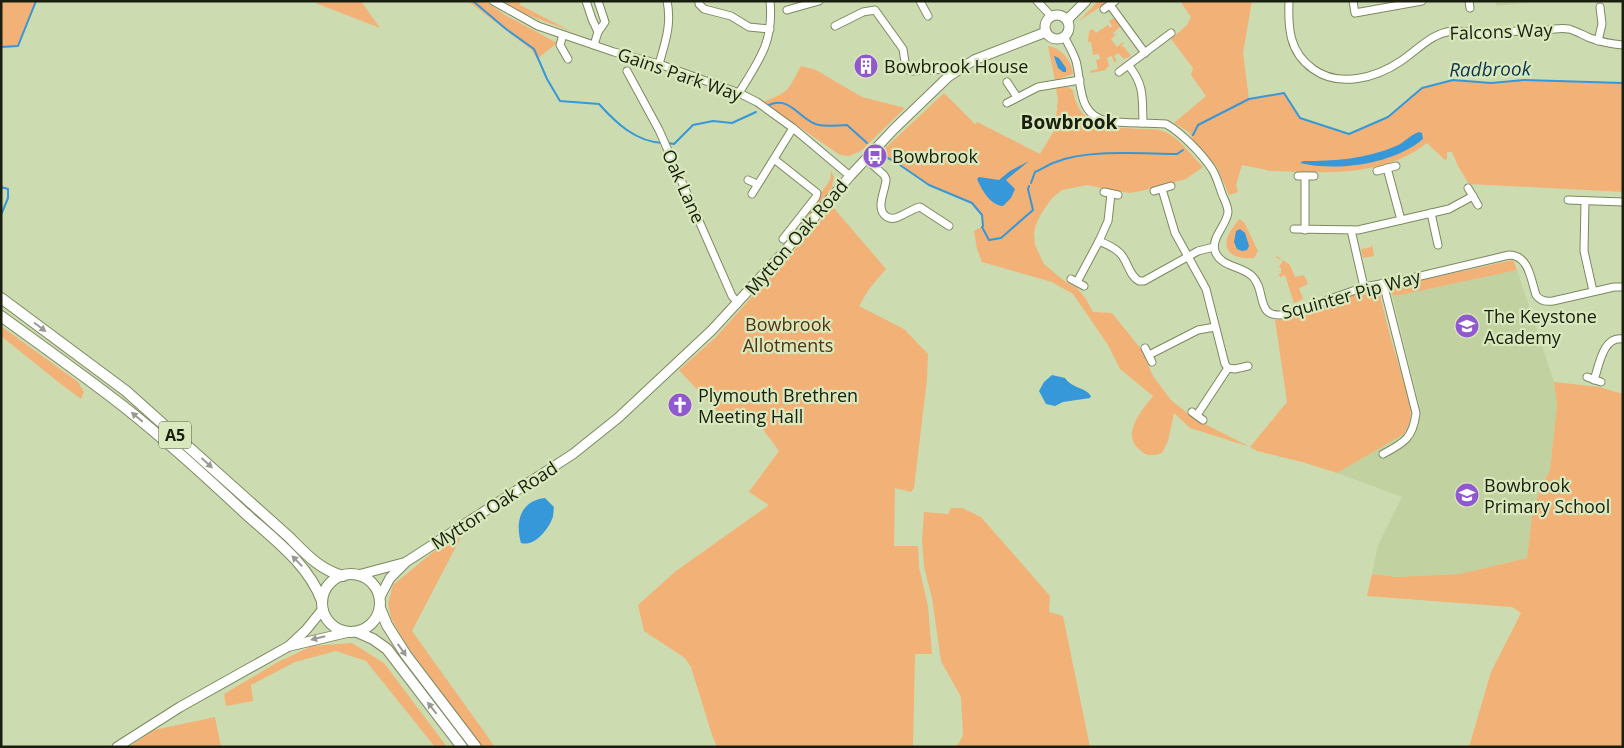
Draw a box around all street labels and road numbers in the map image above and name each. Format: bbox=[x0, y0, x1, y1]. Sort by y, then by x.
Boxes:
street label: Falcons Way bbox=[1449, 17, 1554, 45]
street label: Gains Park Way bbox=[615, 42, 746, 107]
street label: Oak Lane bbox=[657, 145, 711, 227]
street label: Mytton Oak Road bbox=[739, 174, 853, 300]
street label: Squinter Pip Way bbox=[1279, 264, 1424, 324]
road number: A5 bbox=[159, 422, 191, 448]
street label: Mytton Oak Road bbox=[426, 455, 562, 555]

